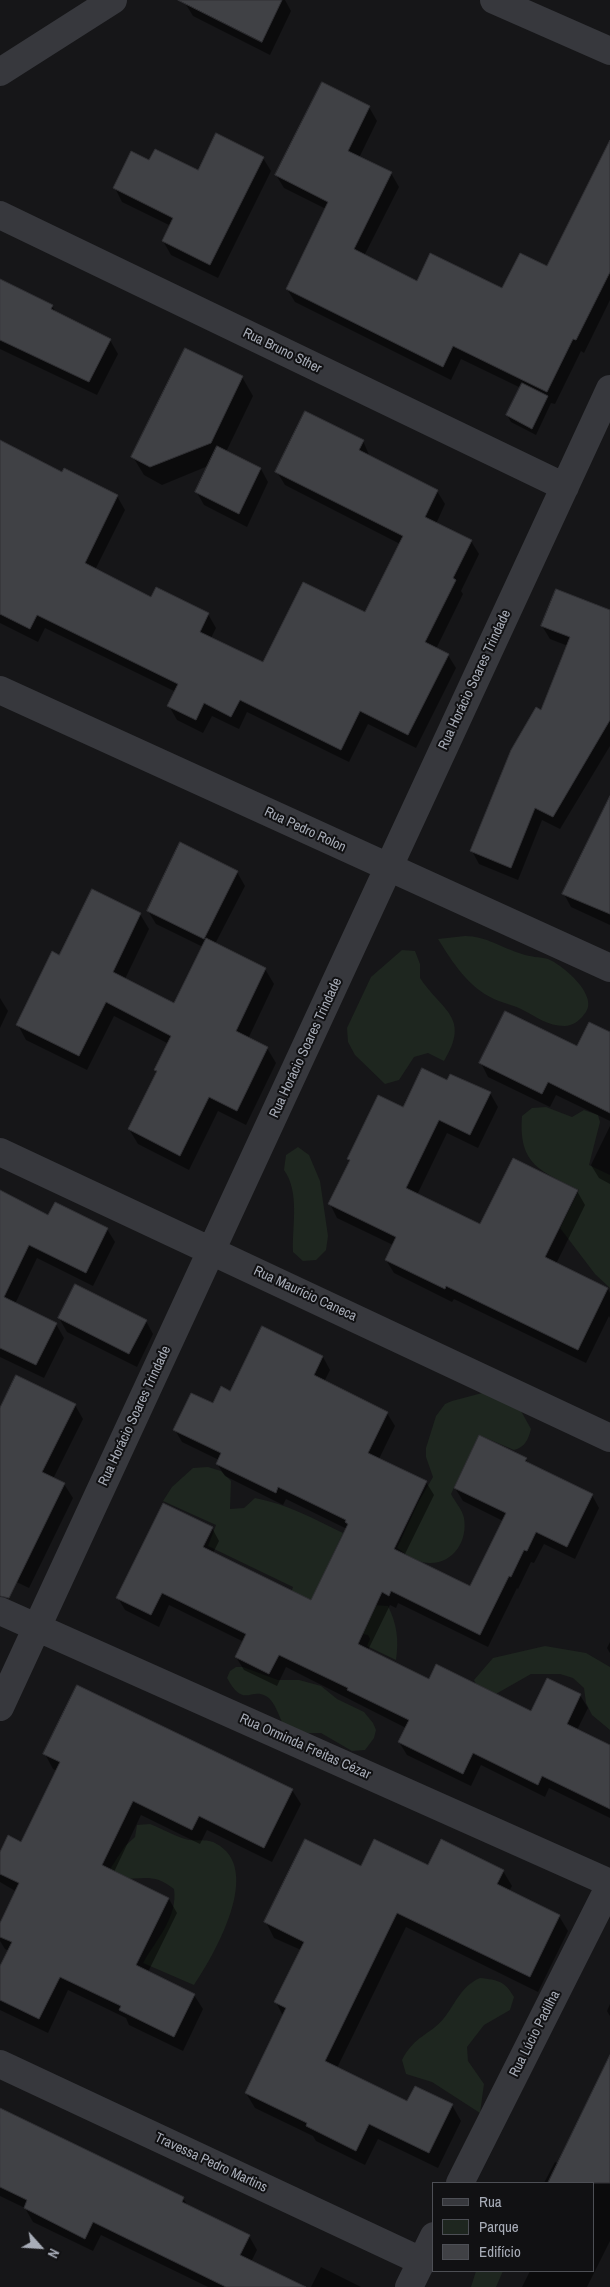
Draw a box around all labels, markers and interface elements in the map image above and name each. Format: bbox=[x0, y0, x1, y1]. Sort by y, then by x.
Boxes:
street label: Rua Bruno Sther bbox=[240, 325, 324, 377]
street label: Rua Horácio Soares Trindade bbox=[435, 607, 515, 753]
street label: Rua Pedro Rolon bbox=[262, 804, 348, 856]
street label: Rua Horácio Soares Trindade bbox=[266, 975, 346, 1121]
street label: Rua Maurício Caneca bbox=[251, 1263, 359, 1325]
street label: Rua Horácio Soares Trindade bbox=[95, 1343, 175, 1489]
street label: Rua Orminda Freitas Cézar bbox=[237, 1711, 373, 1783]
street label: Rua Lúcio Padilha bbox=[506, 1988, 564, 2080]
street label: Travessa Pedro Martins bbox=[152, 2130, 270, 2196]
legend bbox=[432, 2182, 595, 2272]
text: Rua bbox=[479, 2191, 502, 2212]
text: Parque bbox=[479, 2216, 519, 2237]
north arrow bbox=[15, 2222, 65, 2272]
text: Edifício bbox=[479, 2241, 521, 2262]
text: N bbox=[44, 2246, 63, 2261]

